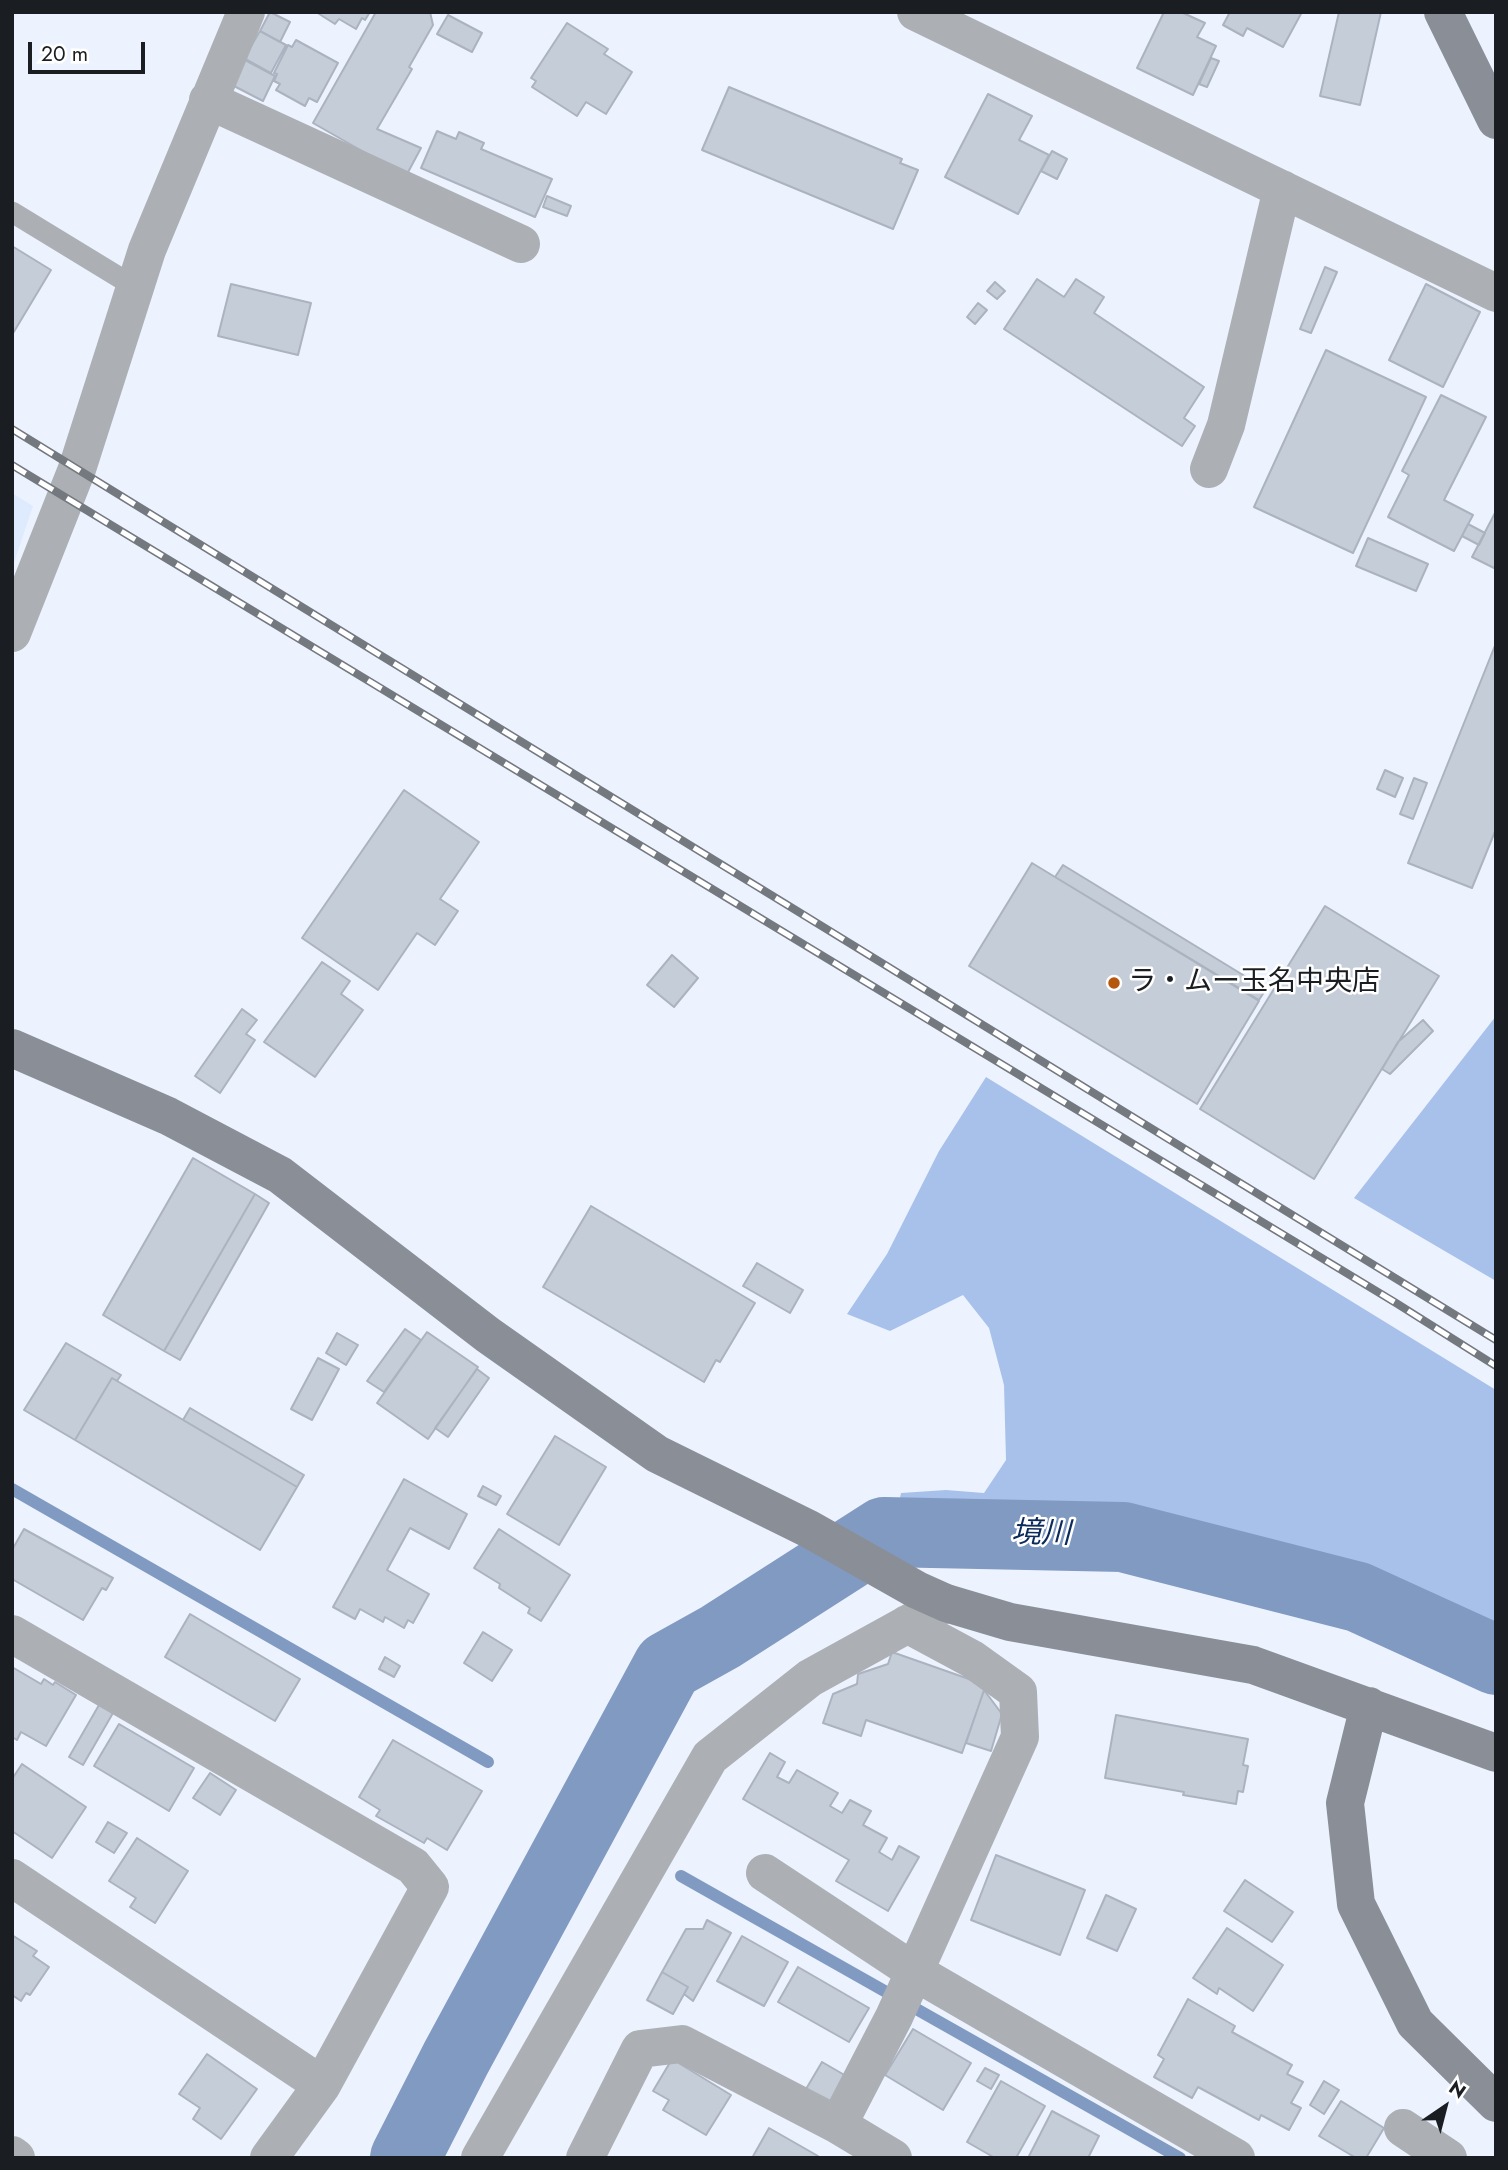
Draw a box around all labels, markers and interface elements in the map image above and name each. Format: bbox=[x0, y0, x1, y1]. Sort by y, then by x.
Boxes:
scale bar bbox=[32, 28, 149, 72]
text: 20 m bbox=[41, 39, 88, 69]
place label: ラ・ムー玉名中央店 bbox=[1128, 966, 1380, 1000]
marker: ラ・ムー玉名中央店 bbox=[1106, 975, 1122, 991]
water label: 境川 bbox=[1011, 1516, 1071, 1554]
north arrow bbox=[1410, 2072, 1480, 2142]
text: N bbox=[1443, 2074, 1471, 2105]

